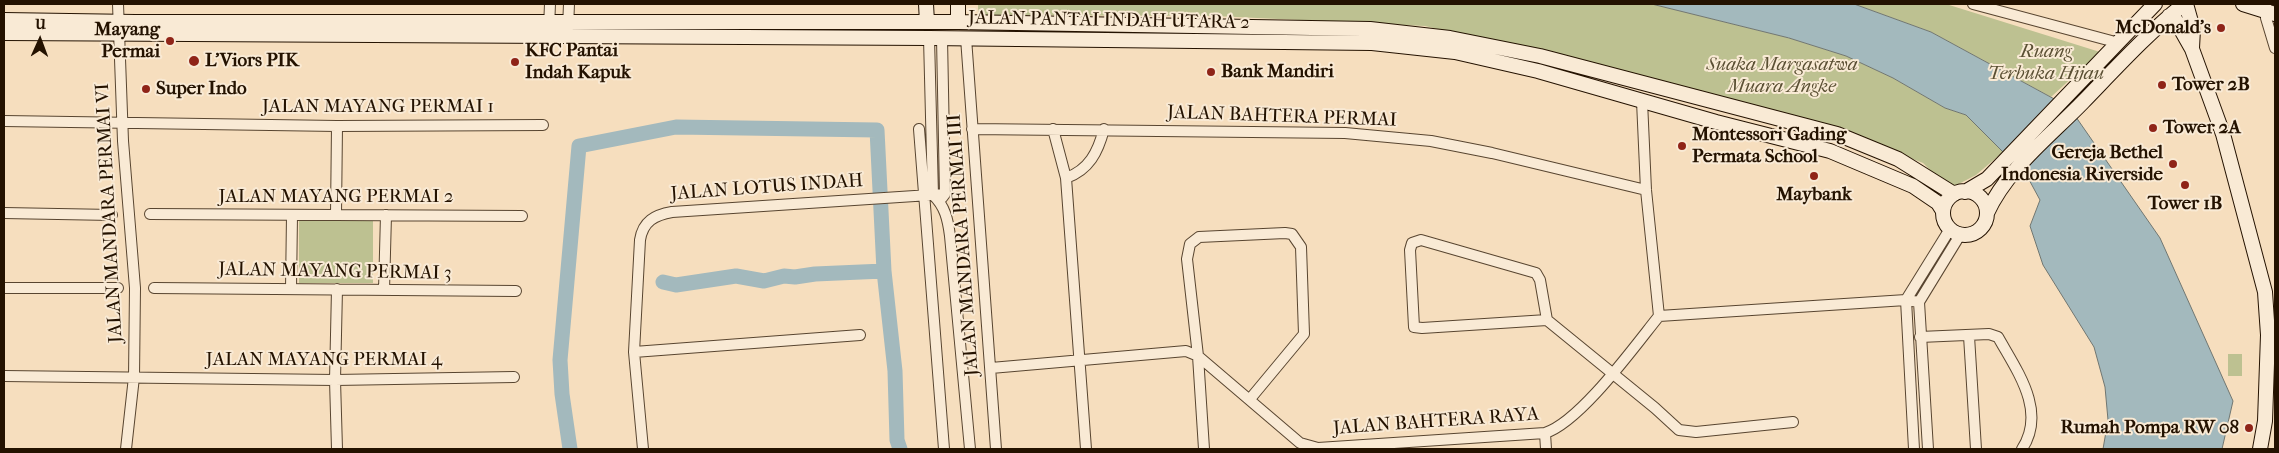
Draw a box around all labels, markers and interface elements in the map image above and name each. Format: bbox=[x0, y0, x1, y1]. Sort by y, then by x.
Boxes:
street label: JALAN PANTAI INDAH UTARA 2 bbox=[968, 7, 1250, 35]
north arrow bbox=[15, 15, 65, 65]
text: U bbox=[35, 16, 46, 33]
place label: McDonald's bbox=[2115, 17, 2211, 39]
place label: Mayang Permai bbox=[94, 19, 160, 63]
marker: McDonald's bbox=[2215, 22, 2227, 34]
marker: Mayang Permai bbox=[164, 35, 176, 47]
place label: KFC Pantai Indah Kapuk bbox=[525, 40, 631, 84]
park label: Ruang Terbuka Hijau bbox=[1988, 41, 2104, 85]
place label: L'Viors PIK bbox=[205, 50, 299, 72]
marker: L'Viors PIK bbox=[187, 54, 201, 68]
park label: Suaka Margasatwa Muara Angke bbox=[1706, 54, 1858, 98]
marker: KFC Pantai Indah Kapuk bbox=[509, 56, 521, 68]
place label: Bank Mandiri bbox=[1221, 61, 1334, 83]
marker: Bank Mandiri bbox=[1205, 66, 1217, 78]
place label: Tower 2B bbox=[2172, 74, 2250, 96]
place label: Super Indo bbox=[156, 78, 247, 100]
marker: Tower 2B bbox=[2156, 79, 2168, 91]
street label: JALAN MANDARA PERMAI VI bbox=[92, 82, 128, 344]
marker: Super Indo bbox=[140, 83, 152, 95]
street label: JALAN MAYANG PERMAI 1 bbox=[262, 96, 494, 118]
street label: JALAN BAHTERA PERMAI bbox=[1167, 102, 1397, 132]
street label: JALAN MANDARA PERMAI III bbox=[943, 113, 985, 377]
place label: Tower 2A bbox=[2163, 117, 2241, 139]
marker: Tower 2A bbox=[2147, 122, 2159, 134]
place label: Montessori Gading Permata School bbox=[1692, 124, 1846, 168]
marker: Montessori Gading Permata School bbox=[1676, 140, 1688, 152]
place label: Gereja Bethel Indonesia Riverside bbox=[2001, 142, 2163, 186]
marker: Gereja Bethel Indonesia Riverside bbox=[2167, 158, 2179, 170]
street label: JALAN LOTUS INDAH bbox=[670, 170, 864, 206]
marker: Maybank bbox=[1808, 170, 1820, 182]
marker: Tower 1B bbox=[2179, 179, 2191, 191]
place label: Maybank bbox=[1776, 184, 1852, 206]
street label: JALAN MAYANG PERMAI 2 bbox=[218, 186, 454, 208]
place label: Tower 1B bbox=[2148, 193, 2222, 215]
street label: JALAN MAYANG PERMAI 3 bbox=[218, 259, 452, 285]
street label: JALAN MAYANG PERMAI 4 bbox=[206, 349, 442, 371]
street label: JALAN BAHTERA RAYA bbox=[1332, 403, 1540, 441]
place label: Rumah Pompa RW 08 bbox=[2061, 417, 2239, 439]
marker: Rumah Pompa RW 08 bbox=[2243, 422, 2255, 434]

